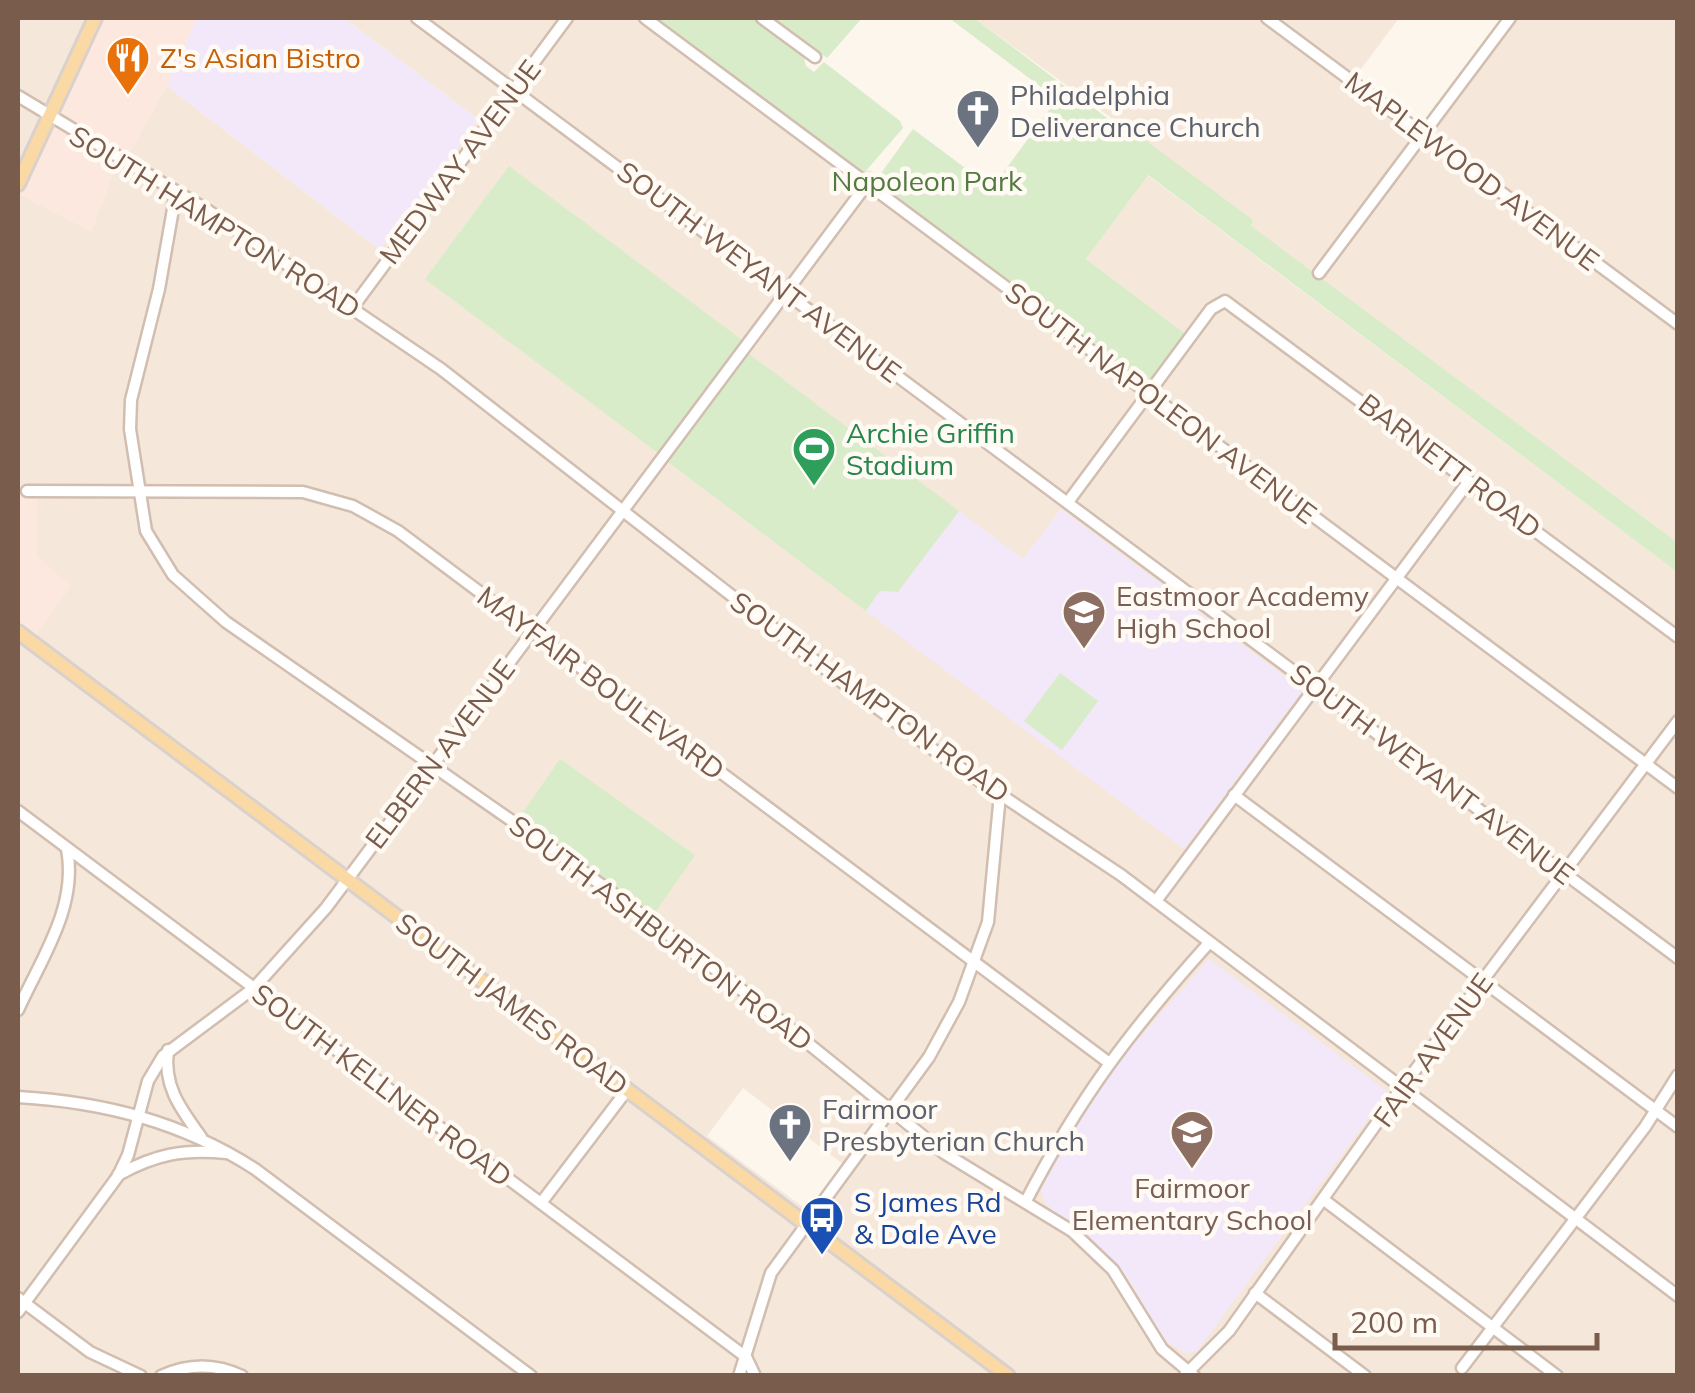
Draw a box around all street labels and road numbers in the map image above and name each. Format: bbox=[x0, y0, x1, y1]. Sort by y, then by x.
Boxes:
street label: MEDWAY AVENUE bbox=[371, 53, 548, 271]
street label: MAPLEWOOD AVENUE bbox=[1338, 64, 1606, 278]
street label: SOUTH HAMPTON ROAD bbox=[63, 118, 367, 326]
street label: SOUTH WEYANT AVENUE bbox=[610, 153, 908, 390]
street label: SOUTH NAPOLEON AVENUE bbox=[999, 274, 1324, 531]
street label: BARNETT ROAD bbox=[1352, 386, 1548, 546]
street label: MAYFAIR BOULEVARD bbox=[471, 578, 732, 787]
street label: SOUTH HAMPTON ROAD bbox=[724, 584, 1017, 810]
street label: ELBERN AVENUE bbox=[357, 652, 522, 855]
street label: SOUTH WEYANT AVENUE bbox=[1283, 655, 1581, 892]
street label: SOUTH ASHBURTON ROAD bbox=[503, 807, 820, 1058]
street label: SOUTH JAMES ROAD bbox=[389, 905, 635, 1102]
street label: FAIR AVENUE bbox=[1365, 966, 1500, 1133]
street label: SOUTH KELLNER ROAD bbox=[246, 976, 519, 1194]

